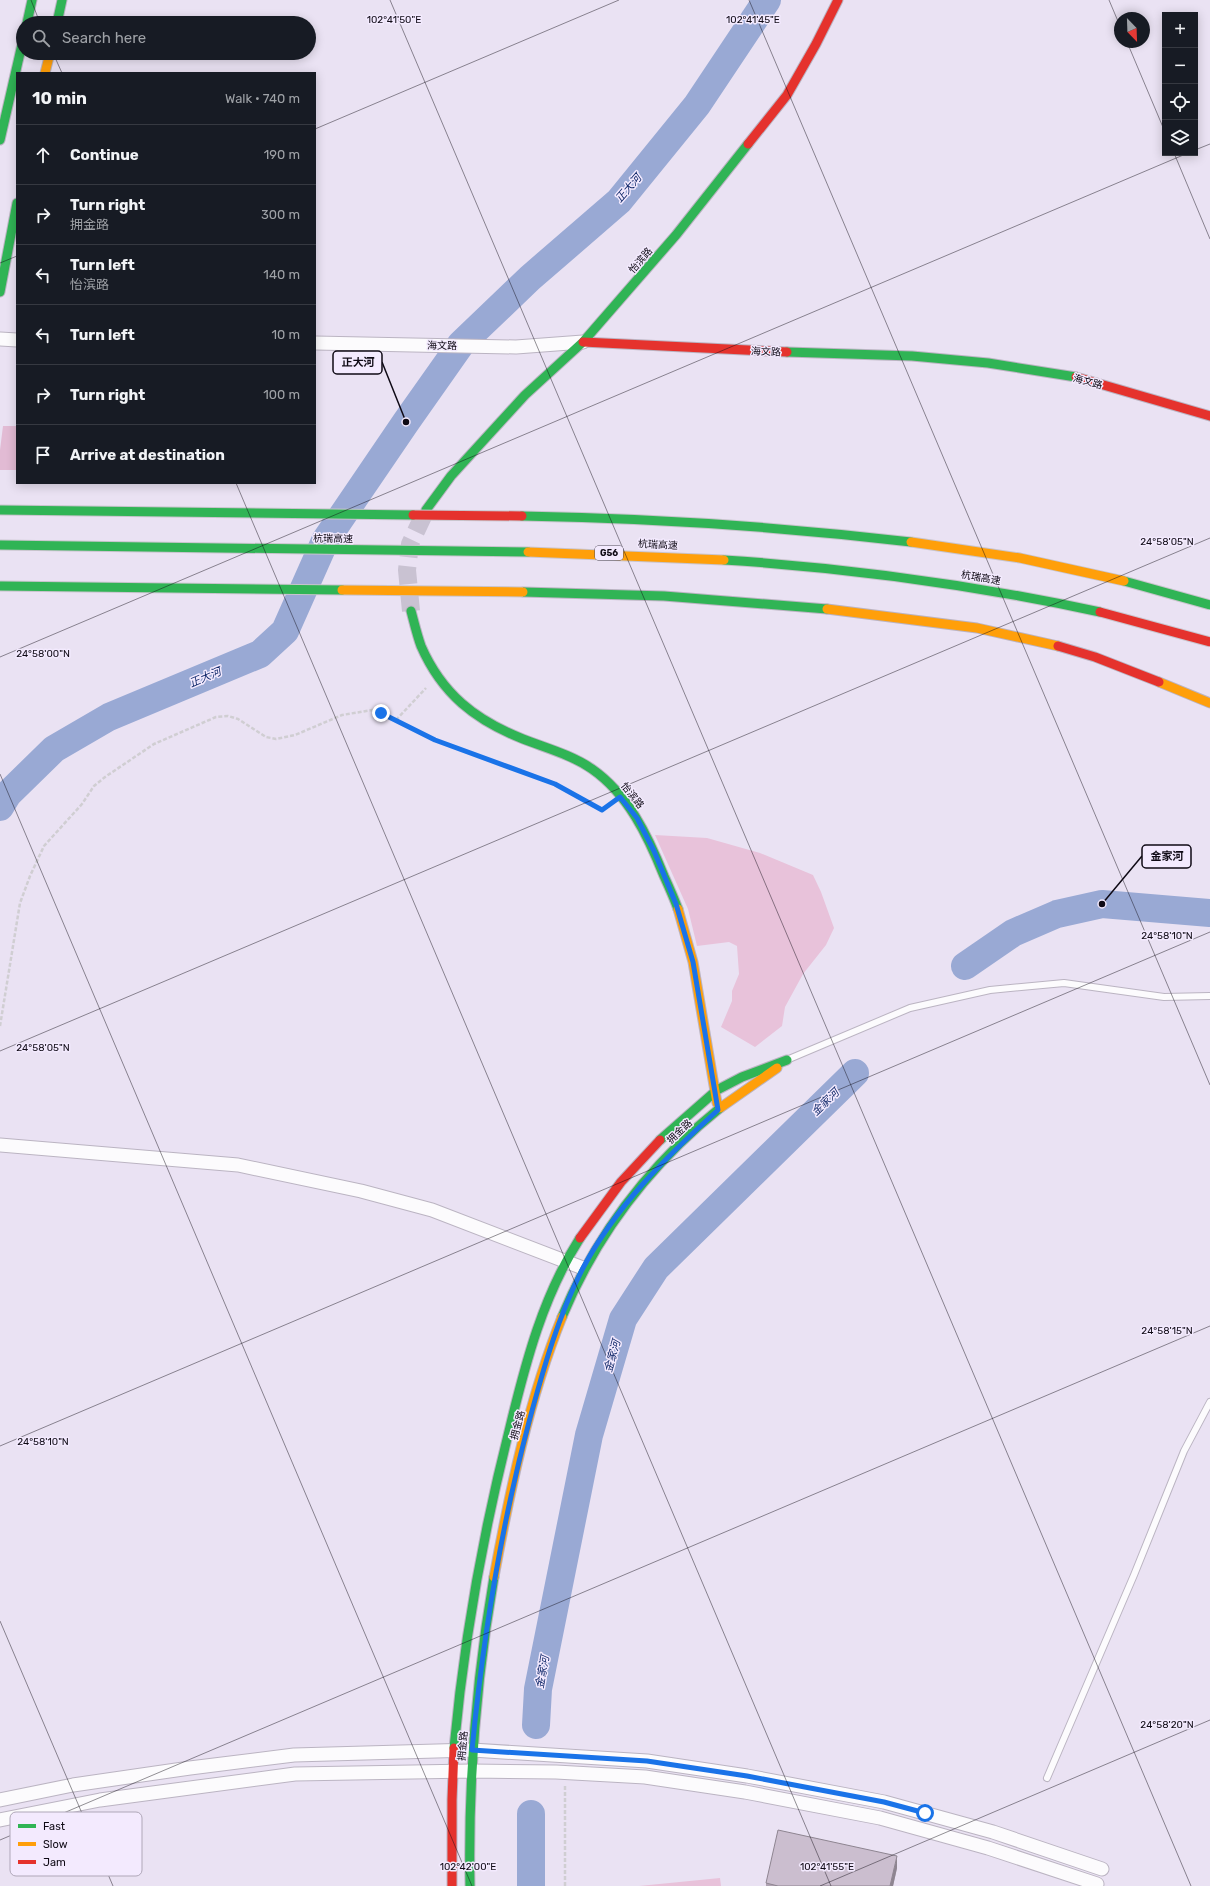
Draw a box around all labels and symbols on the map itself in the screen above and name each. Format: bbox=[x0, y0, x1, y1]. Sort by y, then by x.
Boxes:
north arrow bbox=[1114, 12, 1150, 48]
text: 102°41'50"E bbox=[367, 14, 421, 26]
text: 102°41'45"E bbox=[726, 14, 780, 26]
water label: 正大河 bbox=[613, 170, 645, 205]
street label: 怡滨路 bbox=[626, 245, 655, 276]
street label: 海文路 bbox=[427, 340, 457, 352]
street label: 海文路 bbox=[751, 345, 781, 359]
callout: 正大河 bbox=[333, 351, 382, 374]
text: 正大河 bbox=[342, 356, 375, 369]
street label: 海文路 bbox=[1072, 372, 1104, 392]
street label: 杭瑞高速 bbox=[313, 533, 353, 545]
text: 24°58'05"N bbox=[1140, 536, 1194, 548]
street label: 杭瑞高速 bbox=[638, 538, 678, 552]
road number: G56 bbox=[595, 546, 623, 560]
street label: 杭瑞高速 bbox=[960, 569, 1002, 587]
text: 24°58'00"N bbox=[16, 648, 70, 660]
water label: 正大河 bbox=[187, 664, 225, 690]
route end bbox=[372, 704, 390, 722]
street label: 怡滨路 bbox=[618, 780, 646, 811]
callout: 金家河 bbox=[1142, 845, 1191, 868]
text: 金家河 bbox=[1151, 850, 1184, 863]
text: 24°58'10"N bbox=[1141, 930, 1193, 942]
text: 24°58'05"N bbox=[16, 1042, 70, 1054]
water label: 金家河 bbox=[809, 1085, 843, 1118]
street label: 拥金路 bbox=[665, 1117, 695, 1146]
text: 24°58'15"N bbox=[1141, 1325, 1193, 1337]
water label: 金家河 bbox=[602, 1337, 624, 1374]
street label: 拥金路 bbox=[508, 1409, 528, 1441]
text: 24°58'10"N bbox=[17, 1436, 69, 1448]
water label: 金家河 bbox=[533, 1653, 552, 1689]
text: 24°58'20"N bbox=[1140, 1719, 1194, 1731]
street label: 拥金路 bbox=[456, 1731, 470, 1762]
route start bbox=[916, 1804, 934, 1822]
legend bbox=[10, 1812, 142, 1876]
text: Fast bbox=[43, 1820, 66, 1833]
text: Slow bbox=[43, 1838, 68, 1851]
text: Jam bbox=[43, 1856, 66, 1869]
text: 102°42'00"E bbox=[440, 1861, 496, 1873]
text: 102°41'55"E bbox=[800, 1861, 854, 1873]

